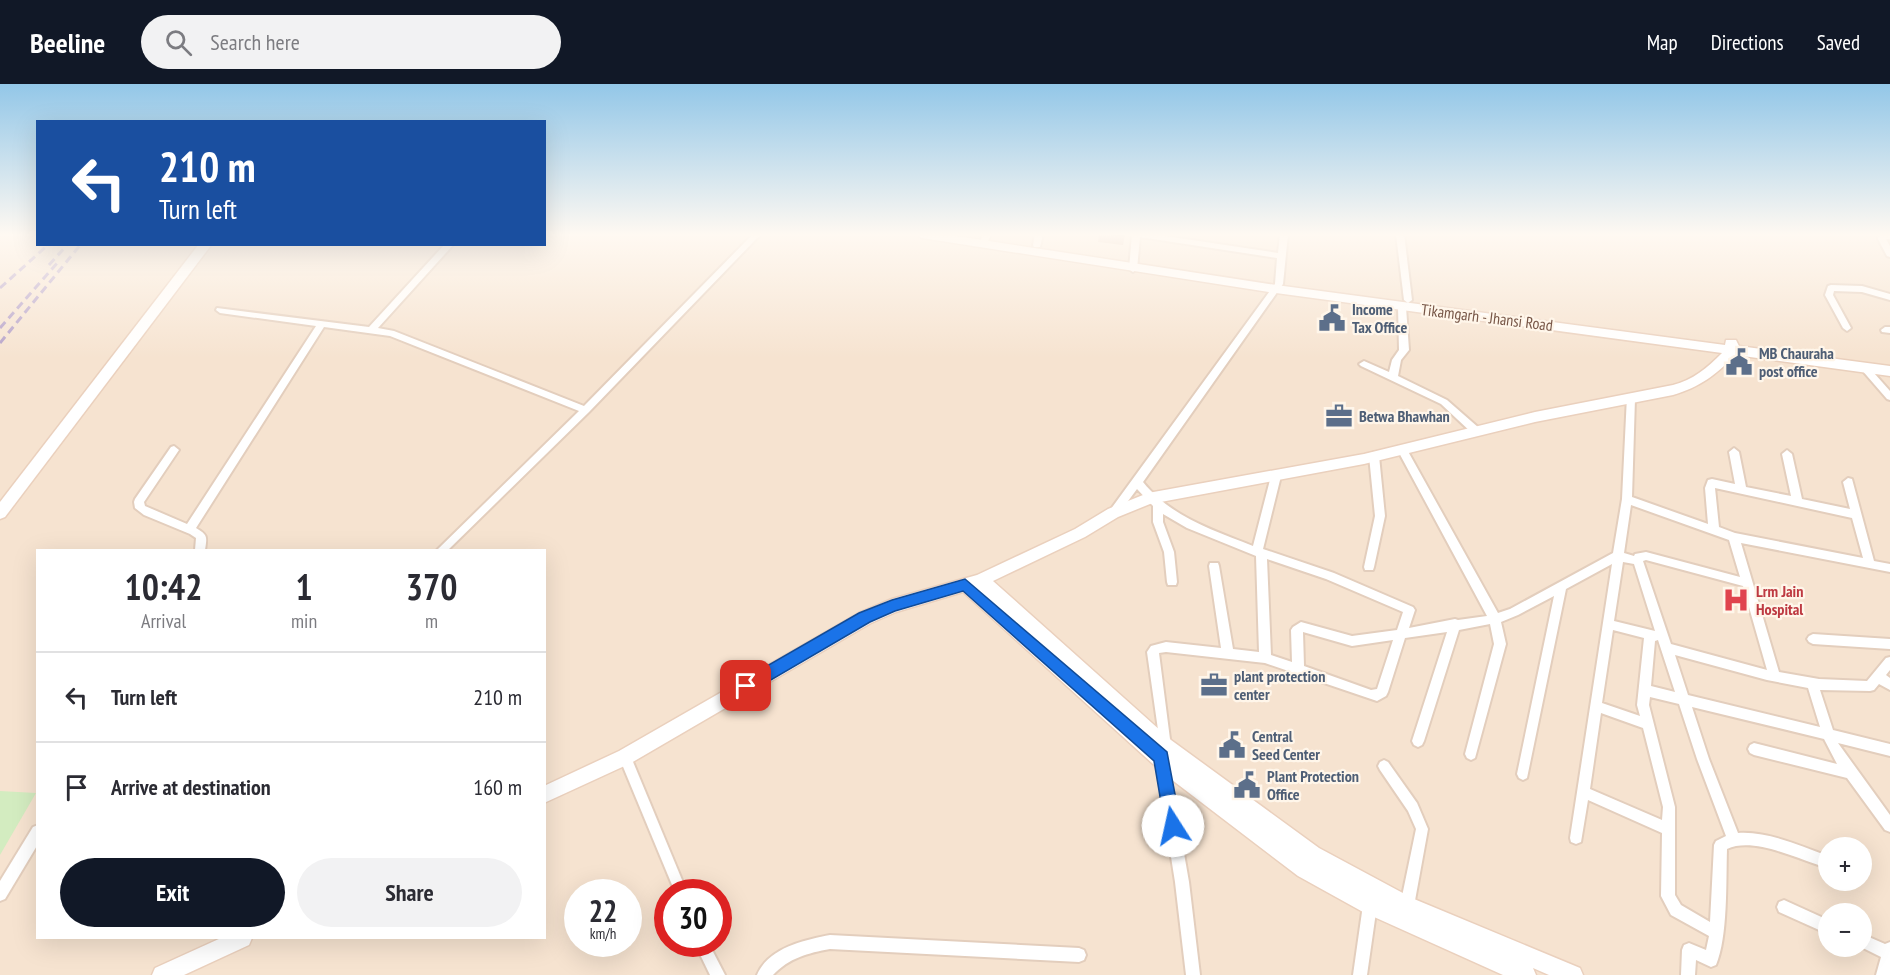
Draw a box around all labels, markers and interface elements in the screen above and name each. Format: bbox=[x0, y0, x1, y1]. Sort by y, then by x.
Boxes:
search box bbox=[141, 15, 561, 69]
text: Beeline bbox=[30, 24, 105, 61]
icon: search bbox=[162, 26, 195, 59]
text: Search here bbox=[210, 28, 300, 56]
text: Map bbox=[1647, 29, 1678, 56]
text: Directions bbox=[1711, 29, 1784, 56]
text: Saved bbox=[1817, 29, 1860, 56]
text: 210 m bbox=[159, 139, 256, 194]
icon: left bbox=[60, 144, 138, 222]
text: Turn left bbox=[159, 192, 237, 226]
place label: Income Tax Office bbox=[1352, 299, 1407, 337]
street label: Tikamgarh - Jhansi Road bbox=[1420, 299, 1554, 335]
public building icon: Income Tax Office bbox=[1317, 303, 1347, 333]
place label: MB Chauraha post office bbox=[1759, 343, 1834, 381]
public building icon: MB Chauraha post office bbox=[1724, 347, 1754, 377]
office icon: Betwa Bhawhan bbox=[1324, 401, 1354, 431]
place label: Betwa Bhawhan bbox=[1359, 406, 1450, 426]
text: 10:42 bbox=[125, 563, 202, 610]
text: 1 bbox=[295, 563, 313, 610]
text: 370 bbox=[406, 563, 457, 610]
place label: Lrm Jain Hospital bbox=[1756, 581, 1803, 619]
hospital icon: Lrm Jain Hospital bbox=[1721, 585, 1751, 615]
text: Arrival bbox=[141, 608, 186, 634]
text: min bbox=[291, 608, 317, 634]
text: m bbox=[425, 608, 438, 634]
pin bbox=[720, 660, 771, 711]
place label: plant protection center bbox=[1234, 666, 1325, 704]
icon: arrive bbox=[729, 669, 762, 702]
office icon: plant protection center bbox=[1199, 670, 1229, 700]
icon: left bbox=[60, 681, 93, 714]
text: Turn left bbox=[111, 683, 177, 711]
text: 210 m bbox=[473, 683, 522, 711]
place label: Central Seed Center bbox=[1252, 726, 1320, 764]
public building icon: Central Seed Center bbox=[1217, 730, 1247, 760]
place label: Plant Protection Office bbox=[1267, 766, 1359, 804]
public building icon: Plant Protection Office bbox=[1232, 770, 1262, 800]
icon: arrive bbox=[60, 771, 93, 804]
text: Arrive at destination bbox=[111, 773, 271, 801]
text: 160 m bbox=[473, 773, 522, 801]
position arrow bbox=[1141, 794, 1205, 858]
map controls bbox=[1818, 837, 1872, 957]
button: + bbox=[1818, 837, 1872, 891]
button: Exit bbox=[60, 858, 285, 927]
button: Share bbox=[297, 858, 522, 927]
speed limit sign: 30 bbox=[654, 879, 732, 957]
text: 22 bbox=[589, 891, 617, 930]
button: − bbox=[1818, 903, 1872, 957]
text: km/h bbox=[590, 924, 616, 943]

